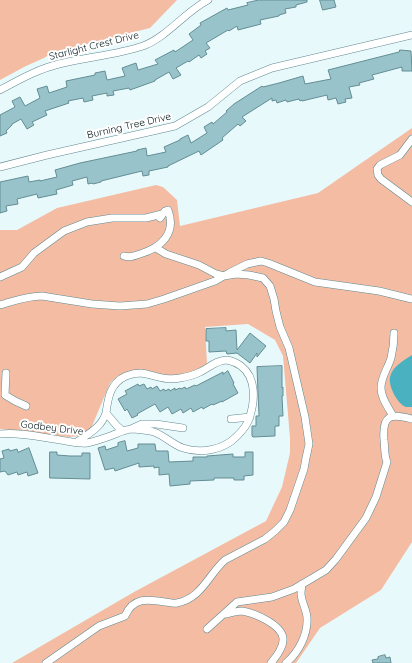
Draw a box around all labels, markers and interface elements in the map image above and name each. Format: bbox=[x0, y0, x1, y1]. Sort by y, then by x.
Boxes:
street label: Starlight Crest Drive bbox=[48, 29, 140, 63]
street label: Burning Tree Drive bbox=[86, 110, 172, 142]
street label: Godbey Drive bbox=[20, 418, 84, 438]

